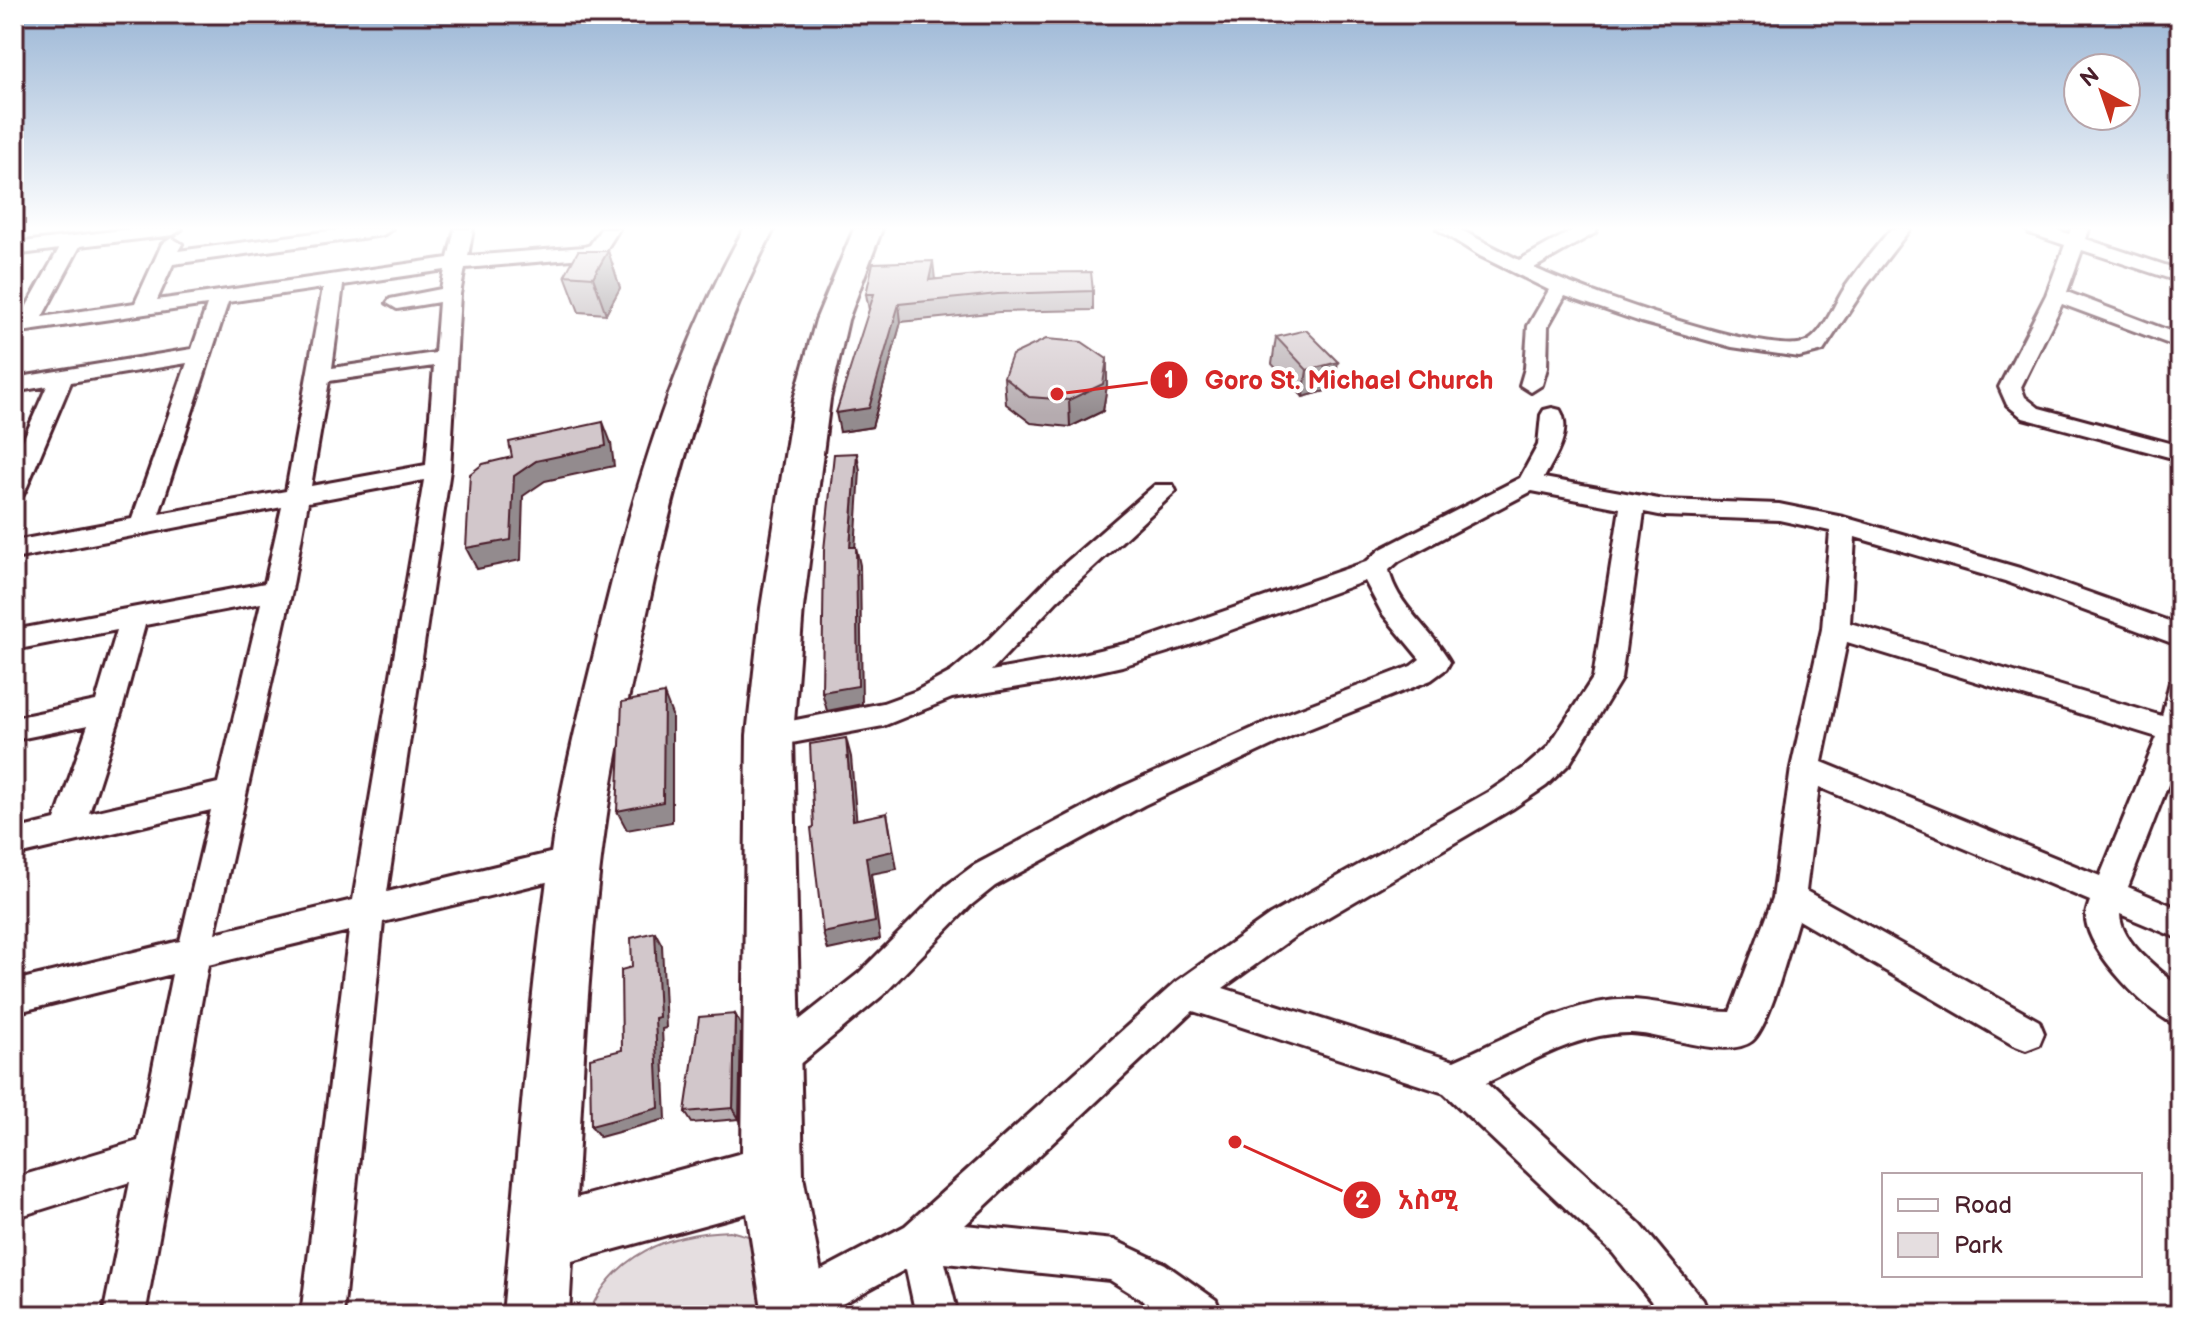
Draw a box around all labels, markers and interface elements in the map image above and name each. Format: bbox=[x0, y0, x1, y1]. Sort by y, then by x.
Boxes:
north arrow bbox=[2062, 52, 2142, 132]
text: N bbox=[2075, 62, 2105, 93]
callout: Goro St. Michael Church bbox=[1149, 355, 1509, 405]
text: 1 bbox=[1164, 366, 1174, 395]
text: Goro St. Michael Church bbox=[1205, 366, 1493, 397]
legend bbox=[1882, 1173, 2142, 1277]
callout: አስሚ bbox=[1342, 1175, 1474, 1225]
text: 2 bbox=[1355, 1186, 1370, 1215]
text: አስሚ bbox=[1398, 1186, 1458, 1217]
text: Road bbox=[1954, 1191, 2012, 1220]
text: Park bbox=[1954, 1231, 2002, 1260]

